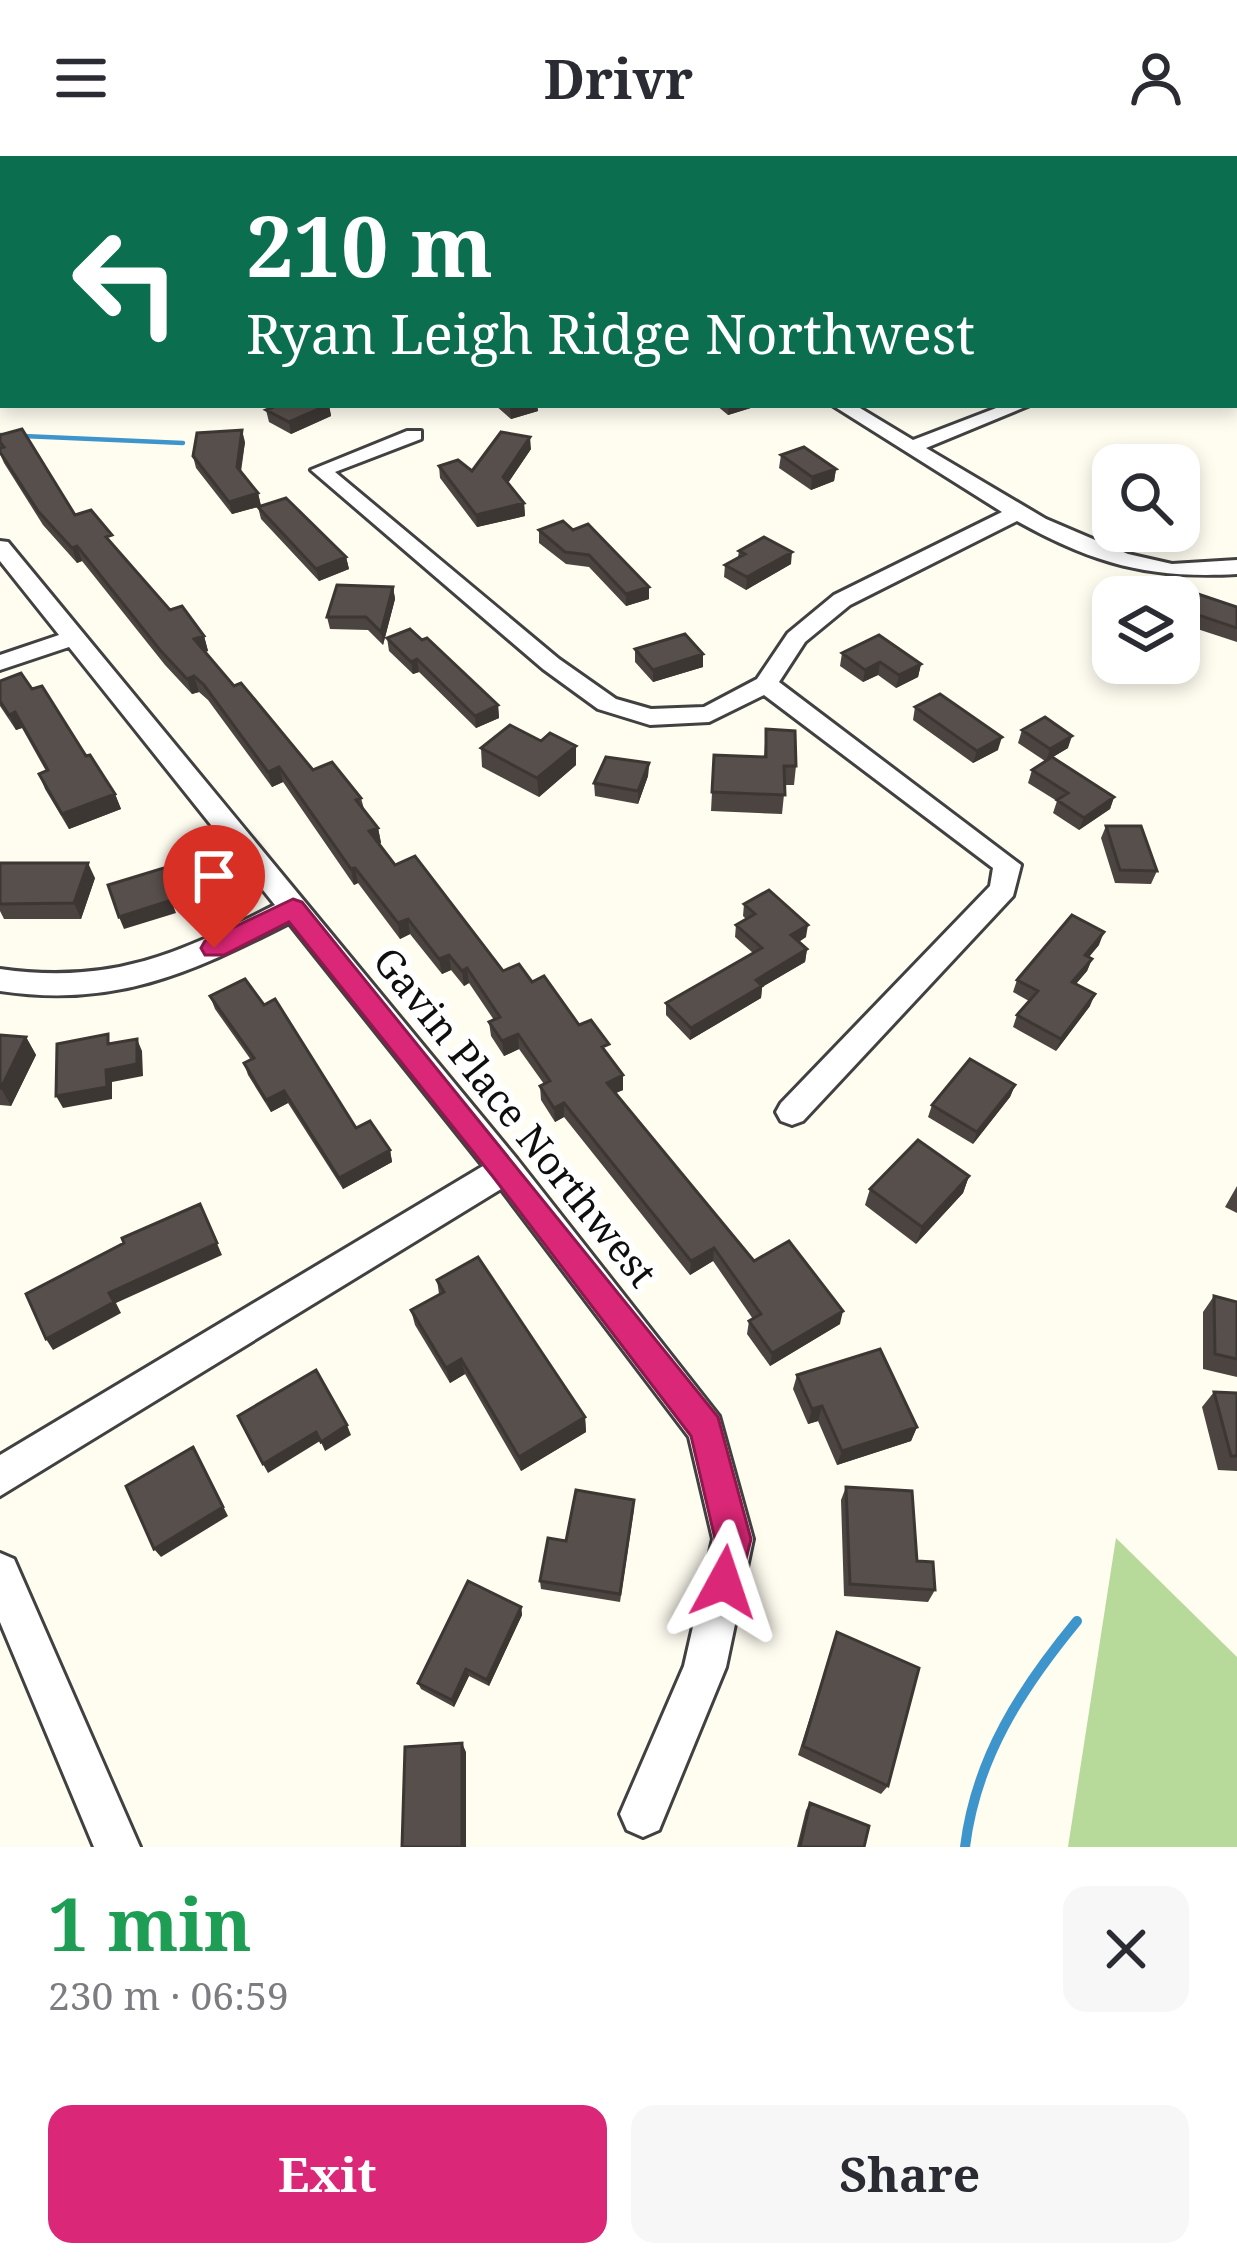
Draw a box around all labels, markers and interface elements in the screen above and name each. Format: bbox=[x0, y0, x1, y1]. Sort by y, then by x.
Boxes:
text: Drivr bbox=[544, 41, 693, 115]
icon: menu bbox=[48, 45, 114, 111]
icon: person bbox=[1123, 45, 1189, 111]
text: 210 m bbox=[246, 187, 493, 302]
icon: left bbox=[48, 204, 204, 360]
text: Ryan Leigh Ridge Northwest bbox=[246, 296, 975, 370]
map controls bbox=[1092, 444, 1200, 684]
button: search bbox=[1092, 444, 1200, 552]
button: layers bbox=[1092, 576, 1200, 684]
pin bbox=[163, 825, 265, 948]
icon: arrive bbox=[181, 843, 247, 909]
street label: Gavin Place Northwest bbox=[363, 935, 670, 1297]
position arrow bbox=[661, 1519, 787, 1645]
text: 1 min bbox=[48, 1874, 252, 1972]
button: close bbox=[1063, 1886, 1189, 2012]
text: 230 m · 06:59 bbox=[48, 1968, 289, 2021]
button: Exit bbox=[48, 2105, 607, 2243]
button: Share bbox=[631, 2105, 1189, 2243]

